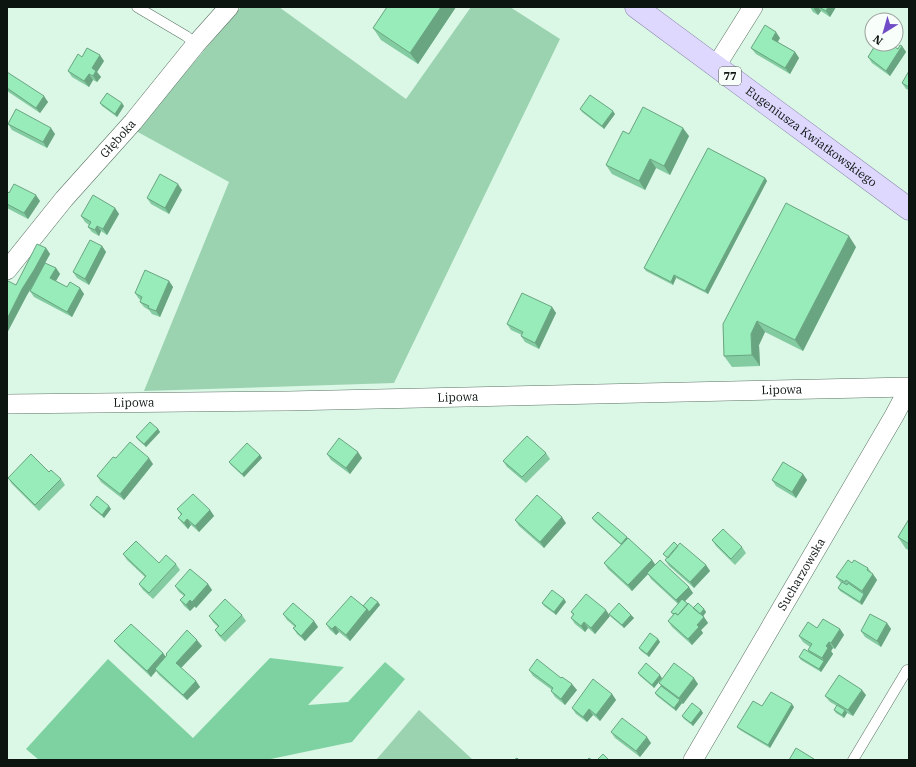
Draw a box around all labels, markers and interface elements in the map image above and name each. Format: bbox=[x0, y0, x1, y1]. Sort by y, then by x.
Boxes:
north arrow bbox=[864, 12, 904, 52]
text: N bbox=[870, 32, 886, 48]
road number: 77 bbox=[719, 67, 741, 85]
street label: Eugeniusza Kwiatkowskiego bbox=[743, 83, 880, 190]
street label: Głęboka bbox=[97, 116, 139, 161]
street label: Lipowa bbox=[761, 381, 803, 397]
street label: Lipowa bbox=[437, 389, 479, 405]
street label: Lipowa bbox=[113, 394, 155, 410]
street label: Sucharzowska bbox=[774, 535, 828, 613]

